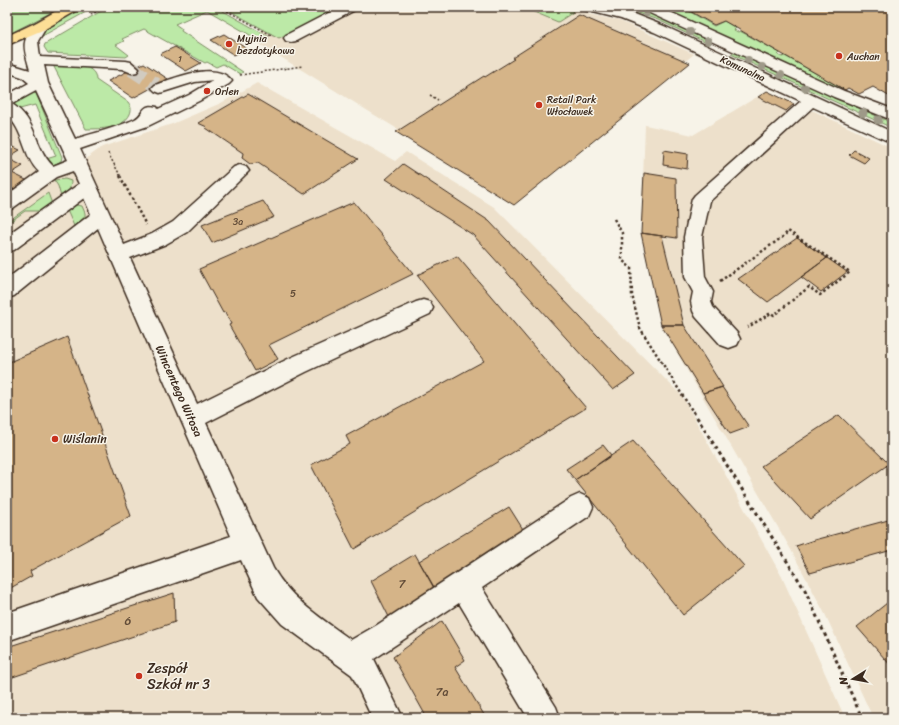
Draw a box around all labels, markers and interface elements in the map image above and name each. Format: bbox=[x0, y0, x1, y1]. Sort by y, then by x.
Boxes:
place label: Myjnia bezdotykowa bbox=[237, 30, 294, 60]
marker: Myjnia bezdotykowa bbox=[224, 39, 234, 49]
place label: Auchan bbox=[846, 48, 880, 66]
house number: 1 bbox=[178, 51, 182, 67]
street label: Komunalna bbox=[717, 51, 768, 87]
marker: Auchan bbox=[834, 51, 844, 61]
place label: Orlen bbox=[215, 83, 240, 101]
marker: Orlen bbox=[202, 86, 212, 96]
place label: Retail Park Włocławek bbox=[547, 91, 597, 121]
marker: Retail Park Włocławek bbox=[534, 100, 544, 110]
house number: 3a bbox=[233, 213, 243, 231]
house number: 5 bbox=[290, 285, 296, 303]
street label: Wincentego Witosa bbox=[149, 341, 209, 441]
place label: Wiślanin bbox=[63, 428, 107, 450]
marker: Wiślanin bbox=[50, 434, 60, 444]
house number: 7 bbox=[399, 573, 407, 595]
house number: 6 bbox=[125, 610, 132, 632]
place label: Zespół Szkół nr 3 bbox=[147, 656, 210, 697]
north arrow bbox=[833, 659, 873, 699]
marker: Zespół Szkół nr 3 bbox=[134, 671, 144, 681]
text: N bbox=[834, 675, 854, 687]
house number: 7a bbox=[436, 681, 448, 703]

